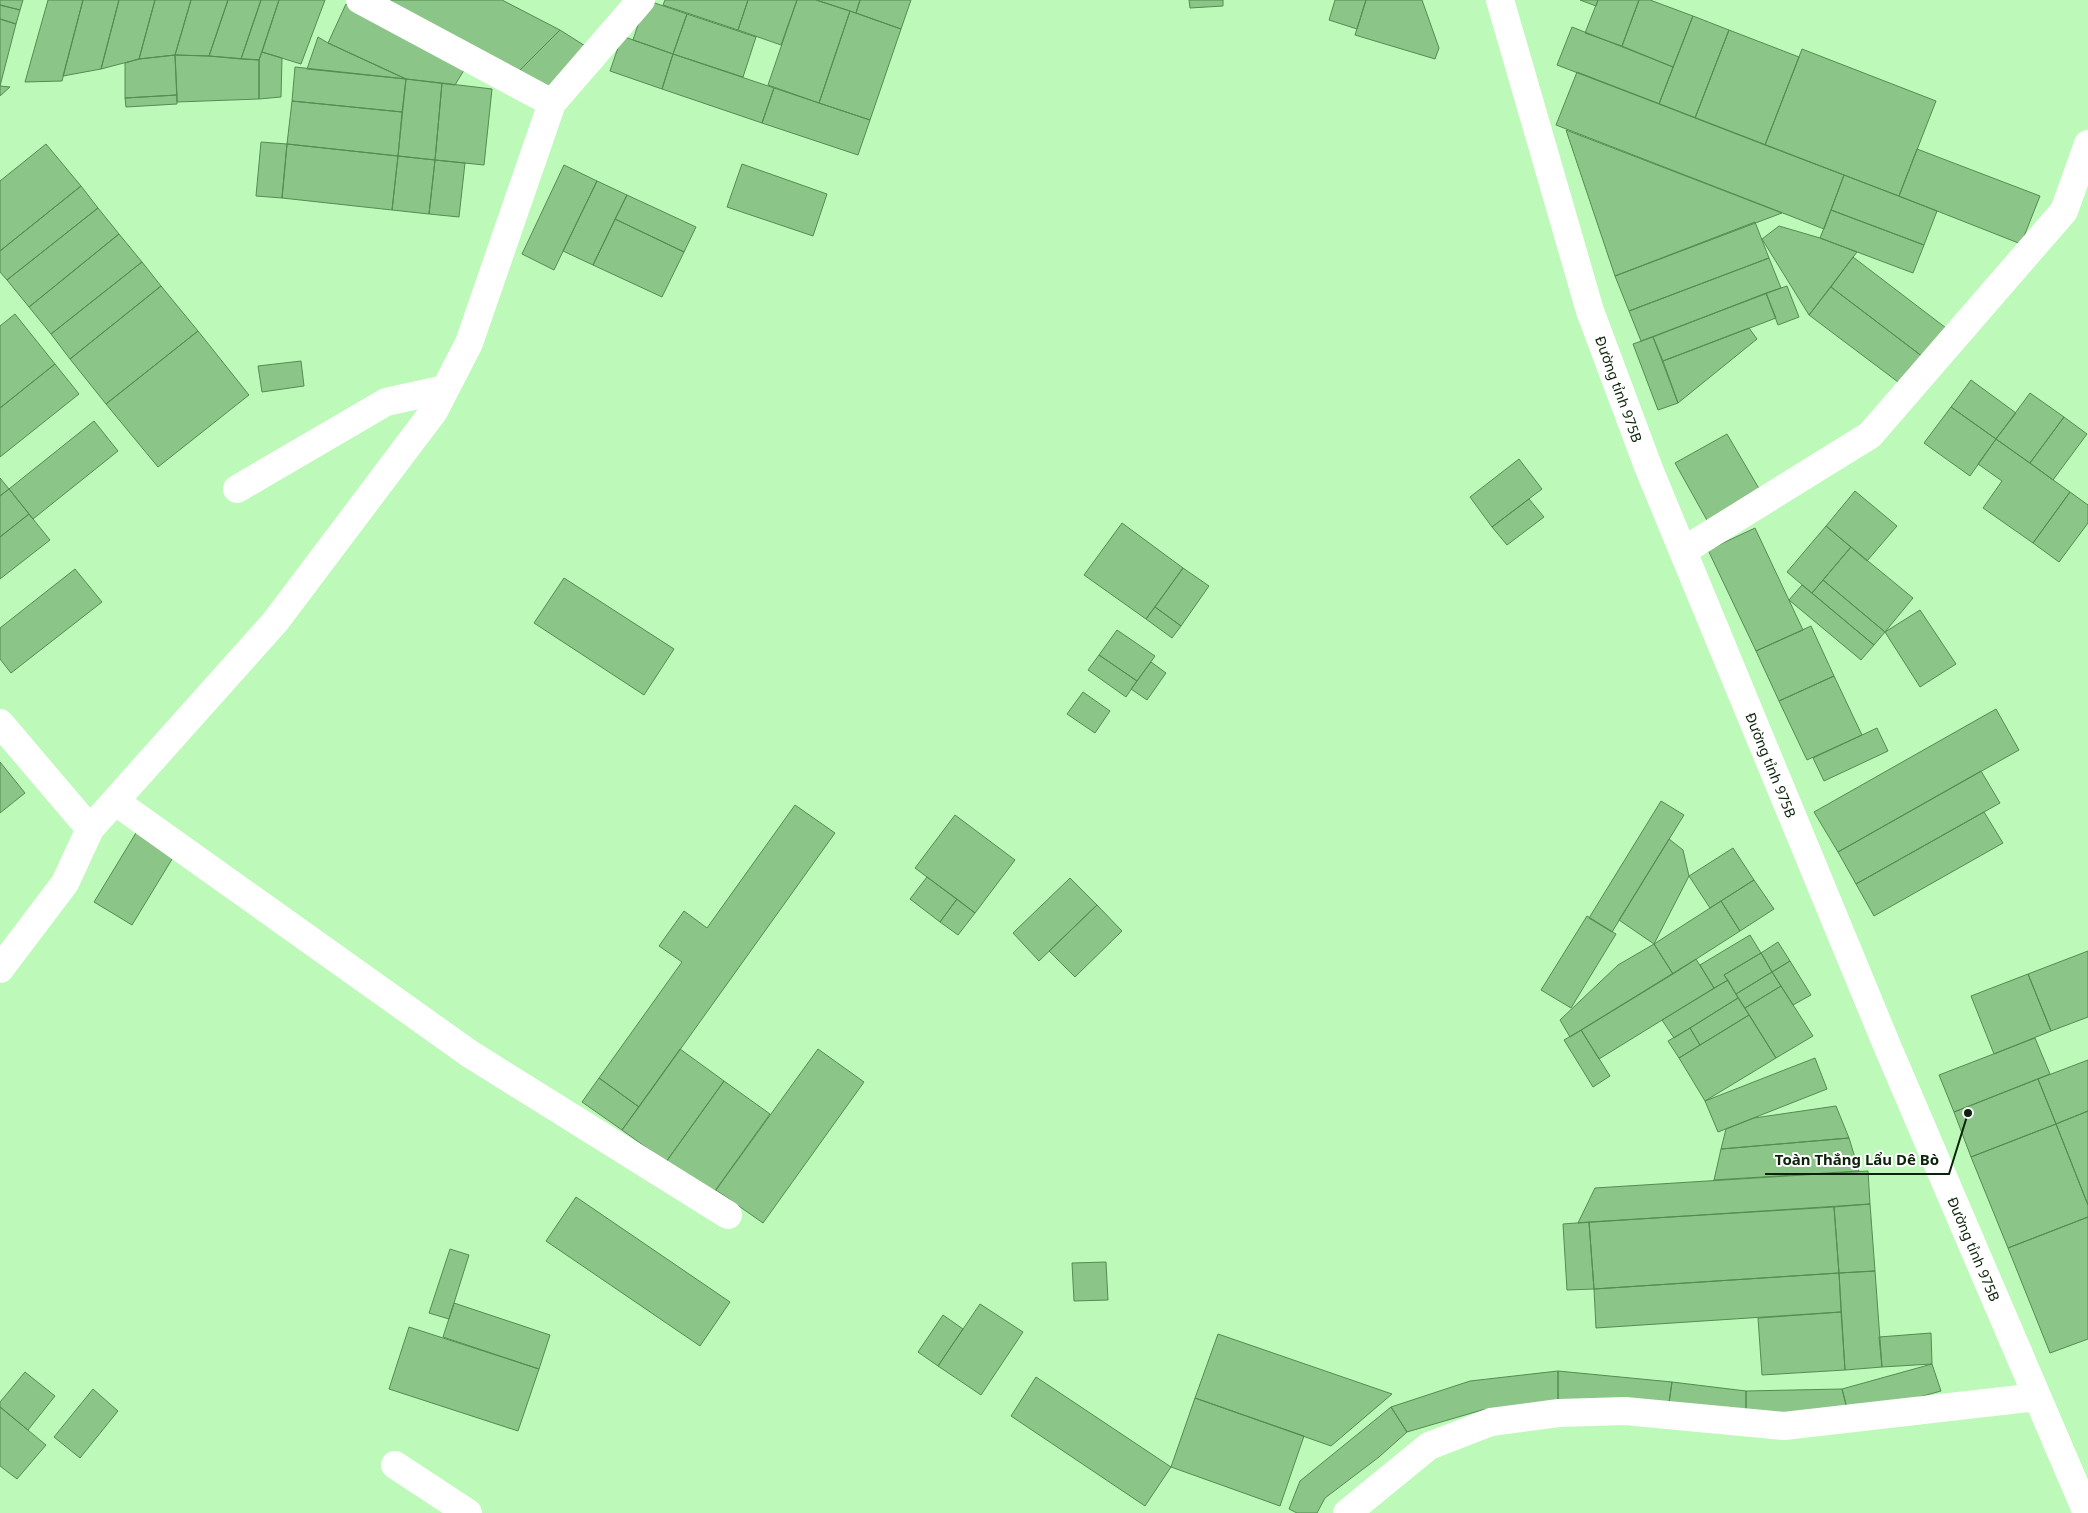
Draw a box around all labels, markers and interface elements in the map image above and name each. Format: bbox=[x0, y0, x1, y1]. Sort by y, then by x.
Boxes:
street label: Đường tỉnh 975B bbox=[1591, 333, 1647, 445]
street label: Đường tỉnh 975B bbox=[1741, 710, 1801, 820]
callout: Toàn Thắng Lẩu Dê Bò bbox=[1765, 1144, 1949, 1174]
text: Toàn Thắng Lẩu Dê Bò bbox=[1775, 1149, 1939, 1169]
street label: Đường tỉnh 975B bbox=[1943, 1194, 2005, 1304]

